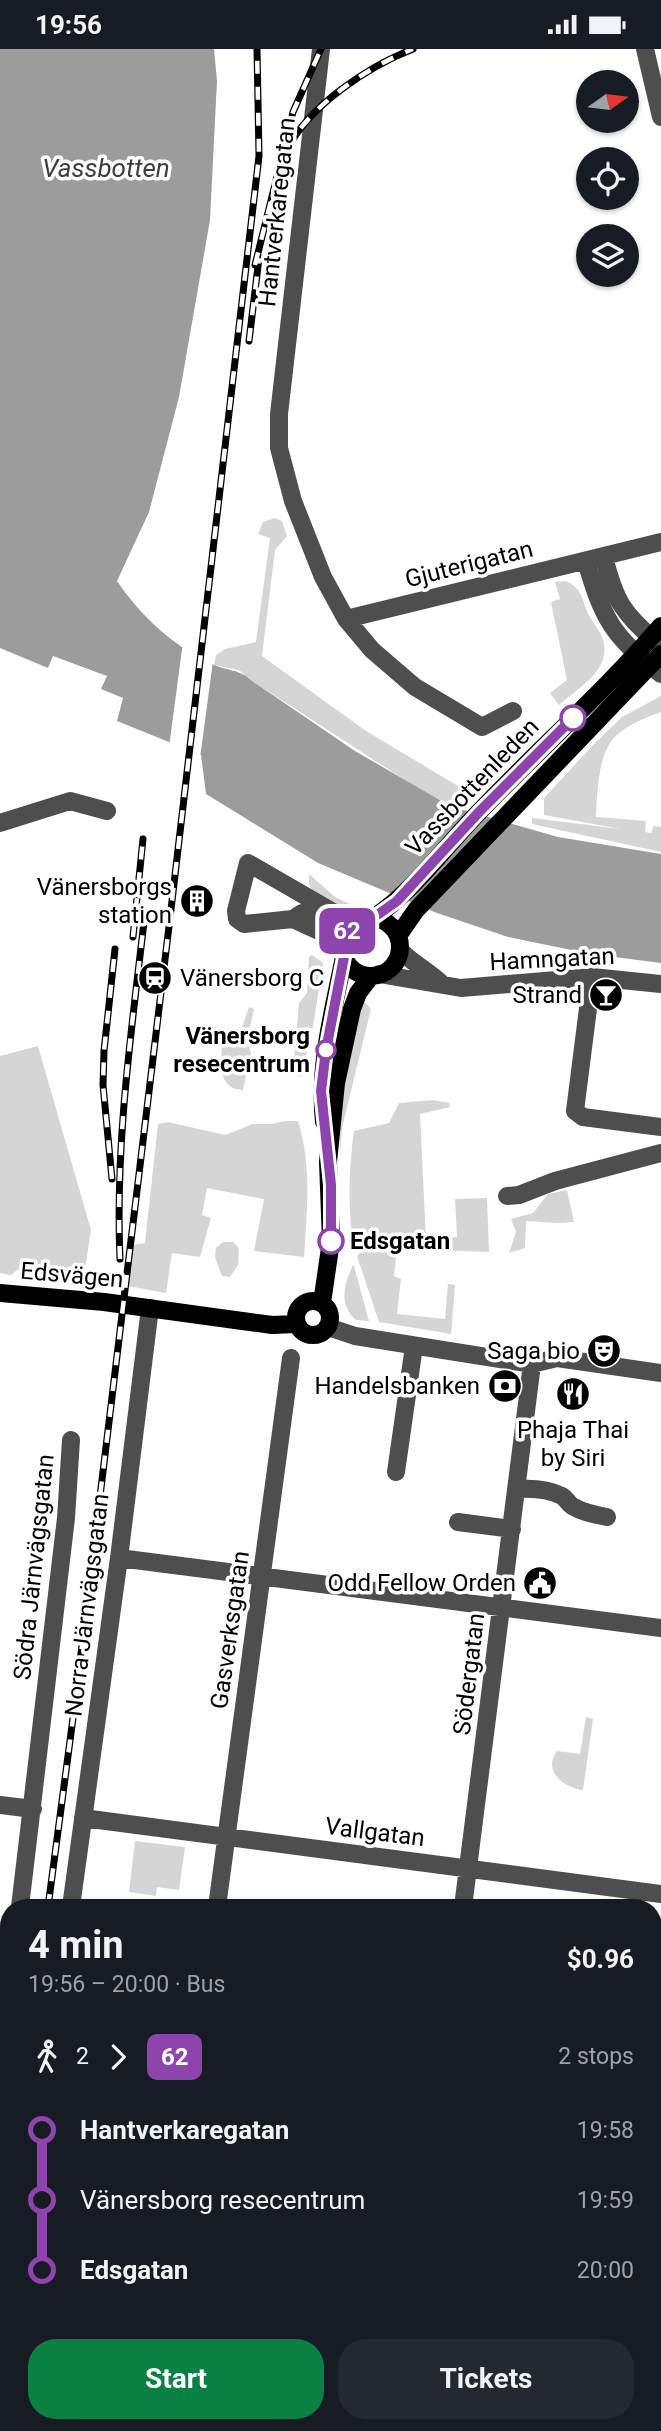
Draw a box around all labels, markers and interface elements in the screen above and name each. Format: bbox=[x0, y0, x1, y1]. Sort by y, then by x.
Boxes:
text: 19:56 bbox=[35, 10, 102, 40]
north arrow bbox=[576, 70, 639, 133]
map controls bbox=[576, 70, 639, 287]
street label: Hantverkaregatan bbox=[253, 116, 301, 308]
button: locate bbox=[576, 147, 639, 210]
water label: Vassbotten bbox=[42, 153, 170, 183]
button: layers bbox=[576, 224, 639, 287]
street label: Gjuterigatan bbox=[402, 535, 536, 593]
unlabelled marker bbox=[560, 705, 586, 731]
street label: Vassbottenleden bbox=[400, 713, 544, 861]
place label: Vänersborgs station bbox=[37, 873, 172, 929]
building icon: Vänersborgs station bbox=[178, 882, 216, 920]
line badge: 62 bbox=[316, 908, 378, 954]
text: 62 bbox=[333, 917, 361, 945]
street label: Hamngatan bbox=[489, 942, 615, 976]
station icon: Vänersborg C bbox=[136, 959, 174, 997]
place label: Vänersborg C bbox=[180, 964, 324, 992]
bar icon: Strand bbox=[587, 976, 625, 1014]
place label: Strand bbox=[512, 981, 582, 1009]
place label: Vänersborg resecentrum bbox=[173, 1022, 310, 1078]
marker: Vänersborg resecentrum bbox=[316, 1040, 336, 1060]
place label: Edsgatan bbox=[350, 1227, 450, 1255]
marker: Edsgatan bbox=[318, 1228, 344, 1254]
street label: Edsvägen bbox=[19, 1257, 125, 1293]
theatre icon: Saga bio bbox=[585, 1332, 623, 1370]
place label: Saga bio bbox=[487, 1337, 580, 1365]
bank icon: Handelsbanken bbox=[486, 1367, 524, 1405]
place label: Handelsbanken bbox=[314, 1372, 480, 1400]
restaurant icon: Phaja Thai by Siri bbox=[554, 1375, 592, 1413]
place label: Phaja Thai by Siri bbox=[517, 1416, 629, 1472]
street label: Södra Järnvägsgatan bbox=[8, 1453, 60, 1681]
street label: Norra Järnvägsgatan bbox=[59, 1492, 115, 1718]
street label: Gasverksgatan bbox=[205, 1549, 255, 1711]
public building icon: Odd Fellow Orden bbox=[521, 1564, 559, 1602]
place label: Odd Fellow Orden bbox=[327, 1569, 516, 1597]
street label: Södergatan bbox=[448, 1611, 490, 1737]
street label: Vallgatan bbox=[324, 1812, 426, 1852]
text: 4 min bbox=[28, 1923, 124, 1967]
text: $0.96 bbox=[567, 1944, 634, 1974]
text: 19:56 – 20:00 · Bus bbox=[28, 1971, 225, 1998]
icon: walk bbox=[28, 2038, 66, 2076]
icon: forward bbox=[99, 2038, 137, 2076]
text: 2 bbox=[76, 2043, 89, 2070]
text: 62 bbox=[161, 2043, 188, 2071]
text: 2 stops bbox=[558, 2043, 634, 2070]
text: Hantverkaregatan bbox=[80, 2115, 289, 2145]
text: 19:58 bbox=[577, 2117, 634, 2144]
text: Vänersborg resecentrum bbox=[80, 2185, 365, 2215]
text: 19:59 bbox=[577, 2187, 634, 2214]
text: Edsgatan bbox=[80, 2255, 188, 2285]
text: 20:00 bbox=[577, 2257, 634, 2284]
button: Start bbox=[28, 2339, 324, 2419]
button: Tickets bbox=[338, 2339, 634, 2419]

